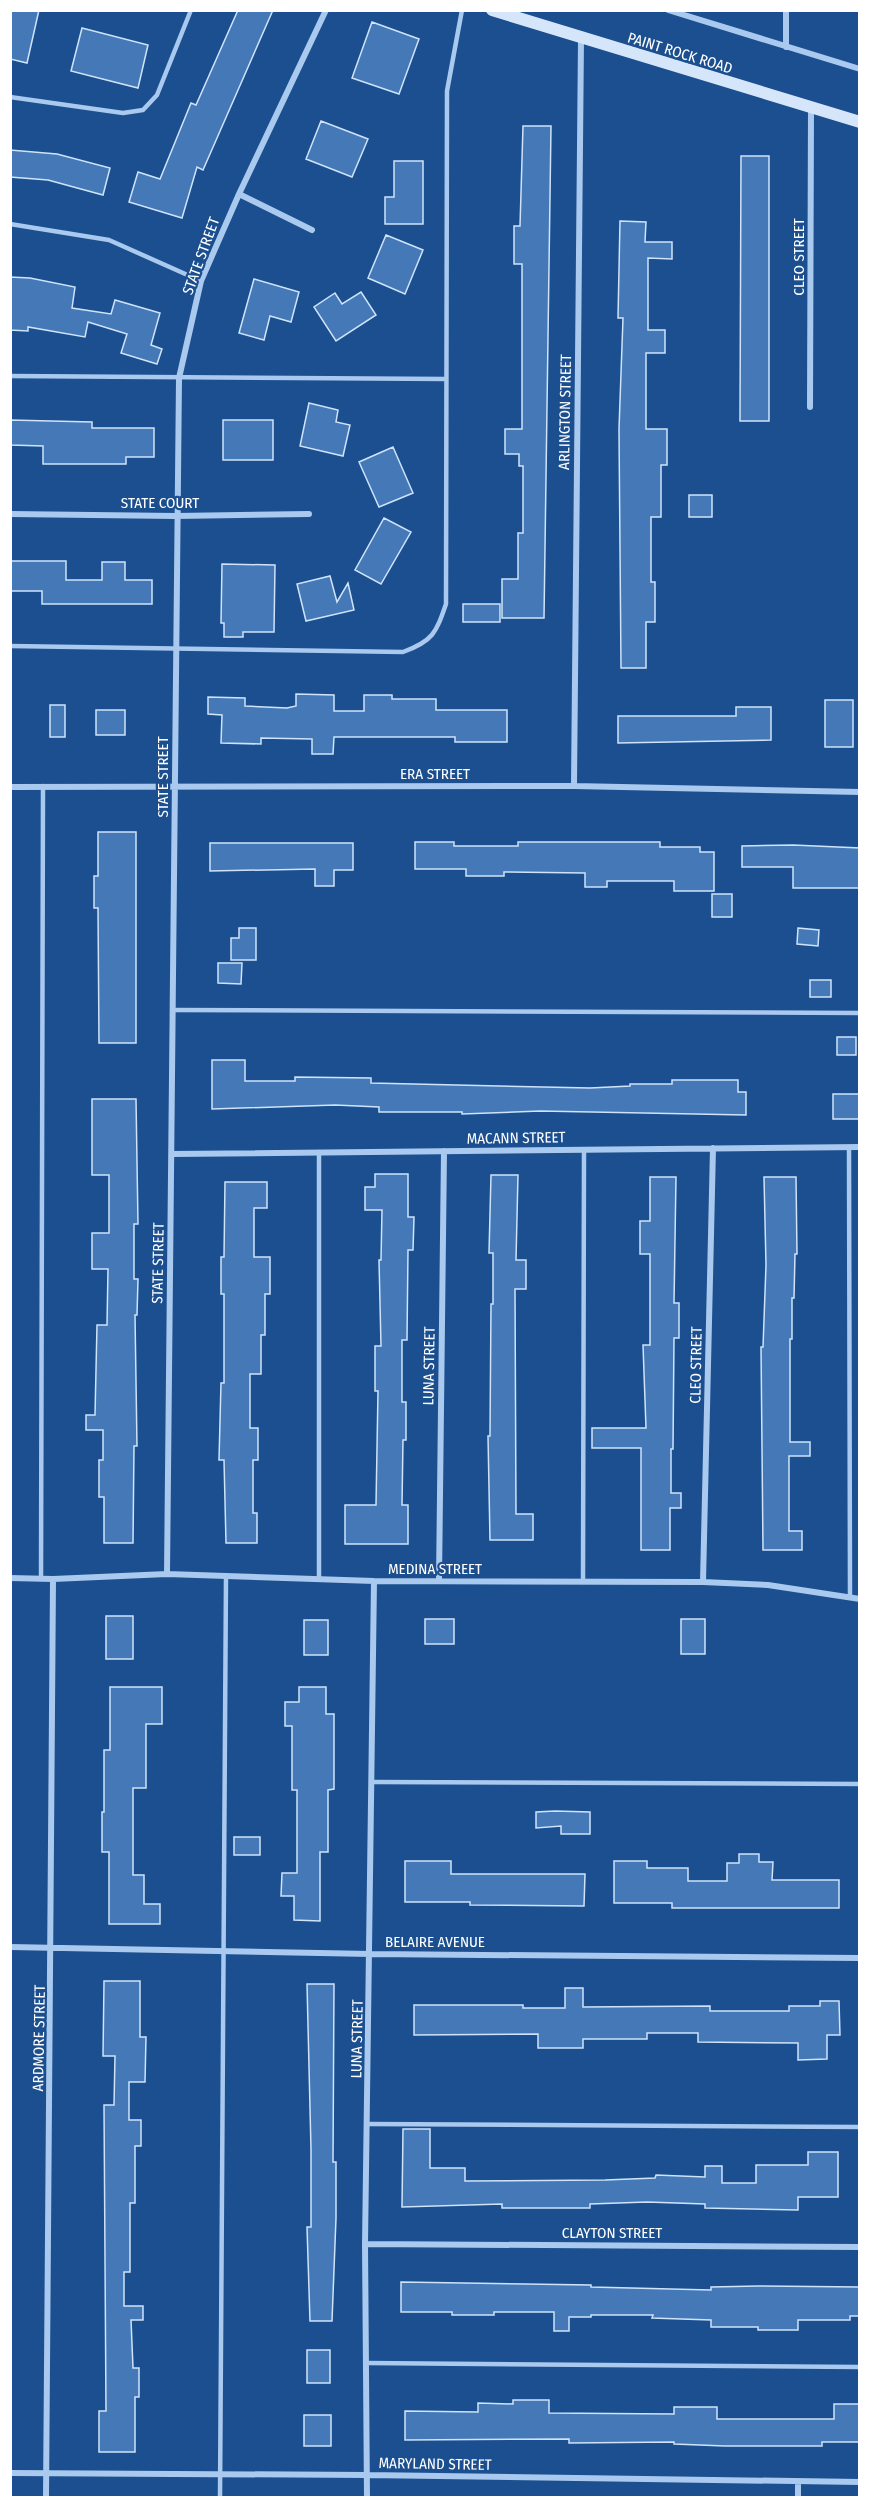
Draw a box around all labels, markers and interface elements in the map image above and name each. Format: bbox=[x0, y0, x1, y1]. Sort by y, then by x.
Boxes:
street label: PAINT ROCK ROAD bbox=[625, 28, 735, 78]
street label: STATE STREET bbox=[179, 215, 223, 297]
street label: CLEO STREET bbox=[790, 218, 808, 296]
street label: ARLINGTON STREET bbox=[555, 354, 575, 470]
street label: STATE COURT bbox=[121, 494, 199, 512]
street label: STATE STREET bbox=[154, 736, 172, 818]
street label: ERA STREET bbox=[400, 765, 470, 783]
street label: MACANN STREET bbox=[466, 1128, 566, 1148]
street label: STATE STREET bbox=[148, 1222, 168, 1304]
street label: LUNA STREET bbox=[419, 1326, 439, 1406]
street label: CLEO STREET bbox=[686, 1326, 706, 1404]
street label: MEDINA STREET bbox=[388, 1560, 482, 1578]
street label: BELAIRE AVENUE bbox=[385, 1933, 485, 1951]
street label: ARDMORE STREET bbox=[29, 1985, 49, 2091]
street label: LUNA STREET bbox=[347, 1999, 367, 2079]
street label: CLAYTON STREET bbox=[562, 2224, 662, 2242]
street label: MARYLAND STREET bbox=[378, 2454, 492, 2474]

